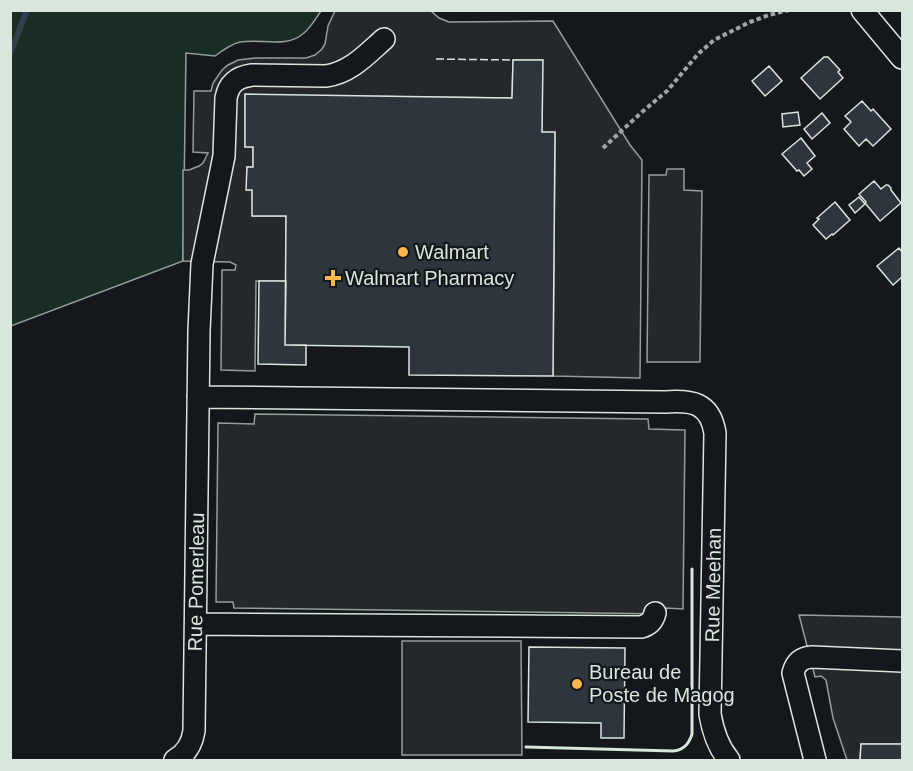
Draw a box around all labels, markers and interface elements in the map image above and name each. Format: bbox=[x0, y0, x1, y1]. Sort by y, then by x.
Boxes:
place label: Walmart bbox=[415, 241, 489, 263]
marker: Walmart bbox=[396, 245, 410, 259]
place label: Walmart Pharmacy bbox=[345, 267, 514, 289]
marker: Walmart Pharmacy bbox=[326, 271, 340, 285]
street label: Rue Pomerleau bbox=[184, 512, 208, 652]
street label: Rue Meehan bbox=[701, 528, 725, 642]
place label: Bureau de Poste de Magog bbox=[589, 661, 735, 706]
marker: Bureau de Poste de Magog bbox=[570, 677, 584, 691]

